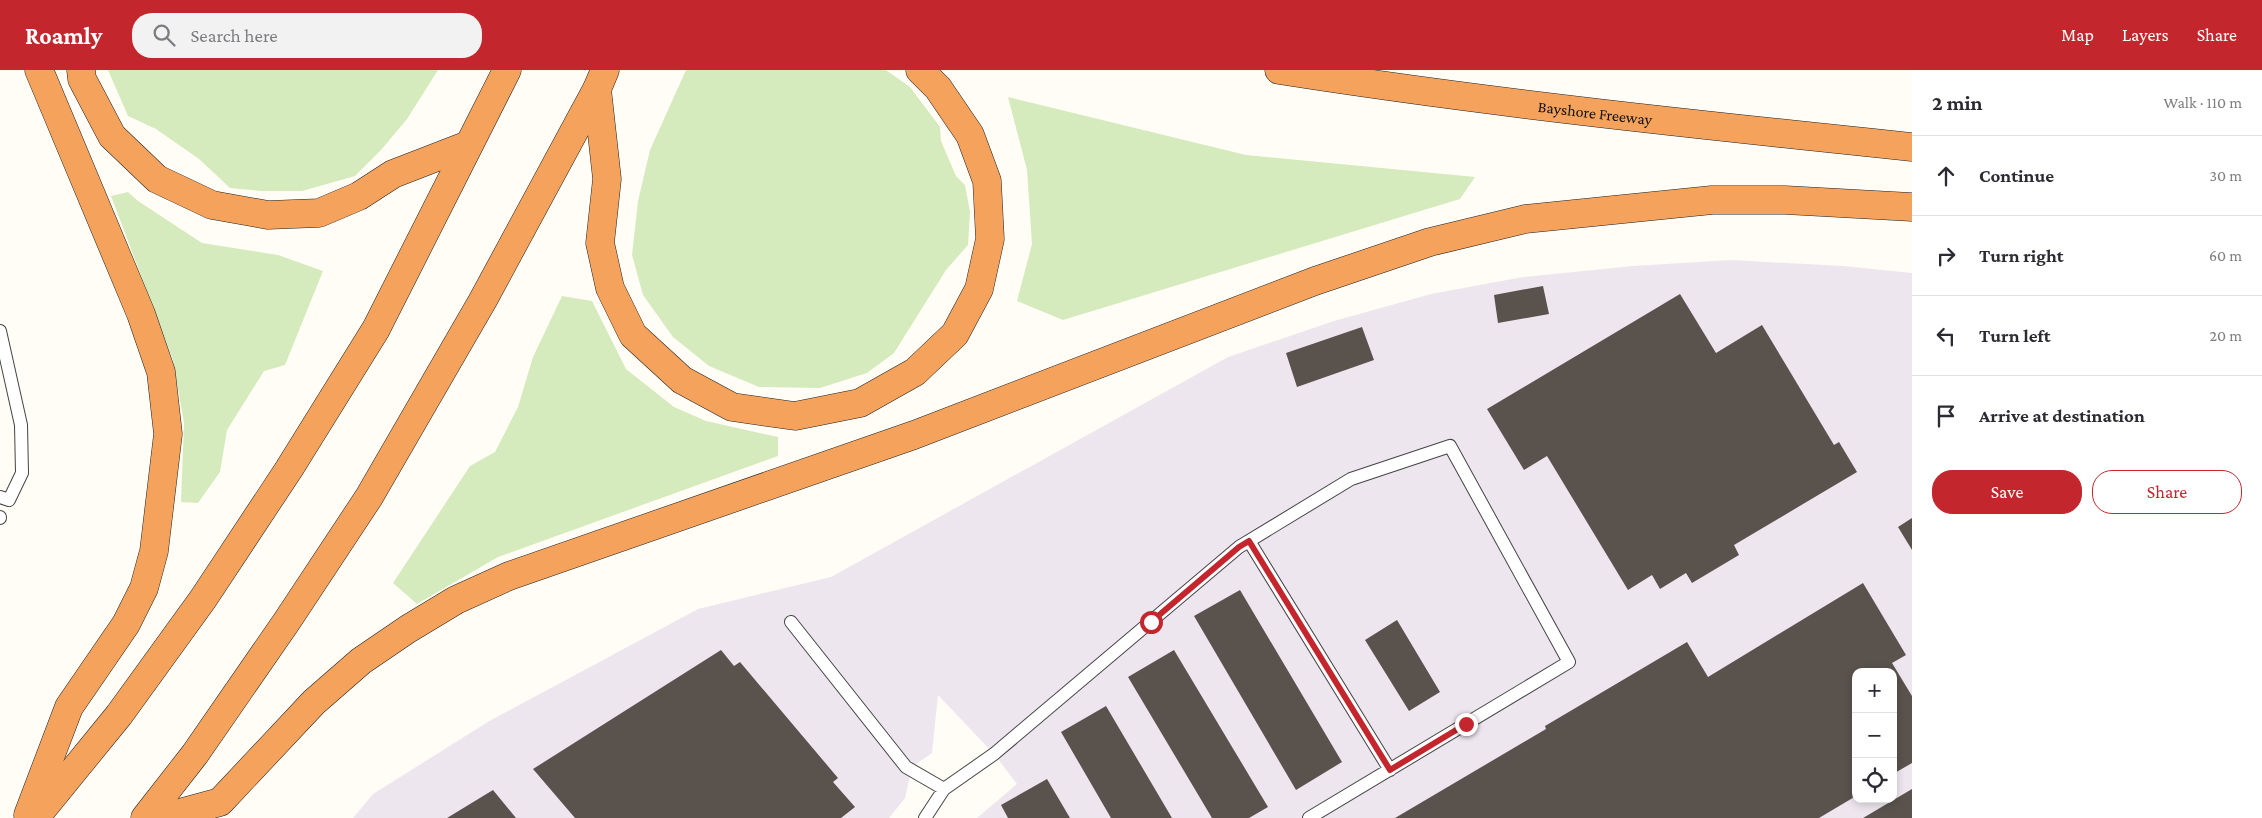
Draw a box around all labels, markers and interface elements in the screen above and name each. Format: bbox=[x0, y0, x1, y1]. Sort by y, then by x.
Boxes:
search box bbox=[132, 13, 482, 58]
icon: search bbox=[150, 21, 178, 49]
text: Roamly bbox=[25, 22, 102, 49]
text: Search here bbox=[190, 25, 278, 46]
text: Map bbox=[2061, 25, 2094, 45]
text: Layers bbox=[2122, 25, 2169, 45]
text: Share bbox=[2197, 25, 2237, 45]
text: 2 min bbox=[1932, 91, 1983, 115]
text: Walk · 110 m bbox=[2163, 94, 2242, 111]
street label: Bayshore Freeway bbox=[1537, 97, 1654, 129]
icon: ahead bbox=[1932, 162, 1960, 190]
text: Continue bbox=[1979, 165, 2054, 186]
text: 30 m bbox=[2210, 167, 2242, 184]
icon: right bbox=[1932, 242, 1960, 270]
text: Turn right bbox=[1979, 245, 2064, 266]
text: 60 m bbox=[2209, 247, 2242, 264]
icon: left bbox=[1932, 322, 1960, 350]
text: Turn left bbox=[1979, 325, 2051, 346]
text: 20 m bbox=[2209, 327, 2242, 344]
icon: arrive bbox=[1932, 402, 1960, 430]
text: Arrive at destination bbox=[1979, 405, 2145, 426]
button: Save bbox=[1932, 470, 2082, 514]
button: Share bbox=[2092, 470, 2242, 514]
route start bbox=[1140, 611, 1163, 634]
map controls bbox=[1852, 668, 1897, 803]
button: + bbox=[1852, 668, 1897, 713]
route end bbox=[1455, 713, 1478, 736]
button: − bbox=[1852, 713, 1897, 758]
button: locate bbox=[1852, 758, 1897, 803]

